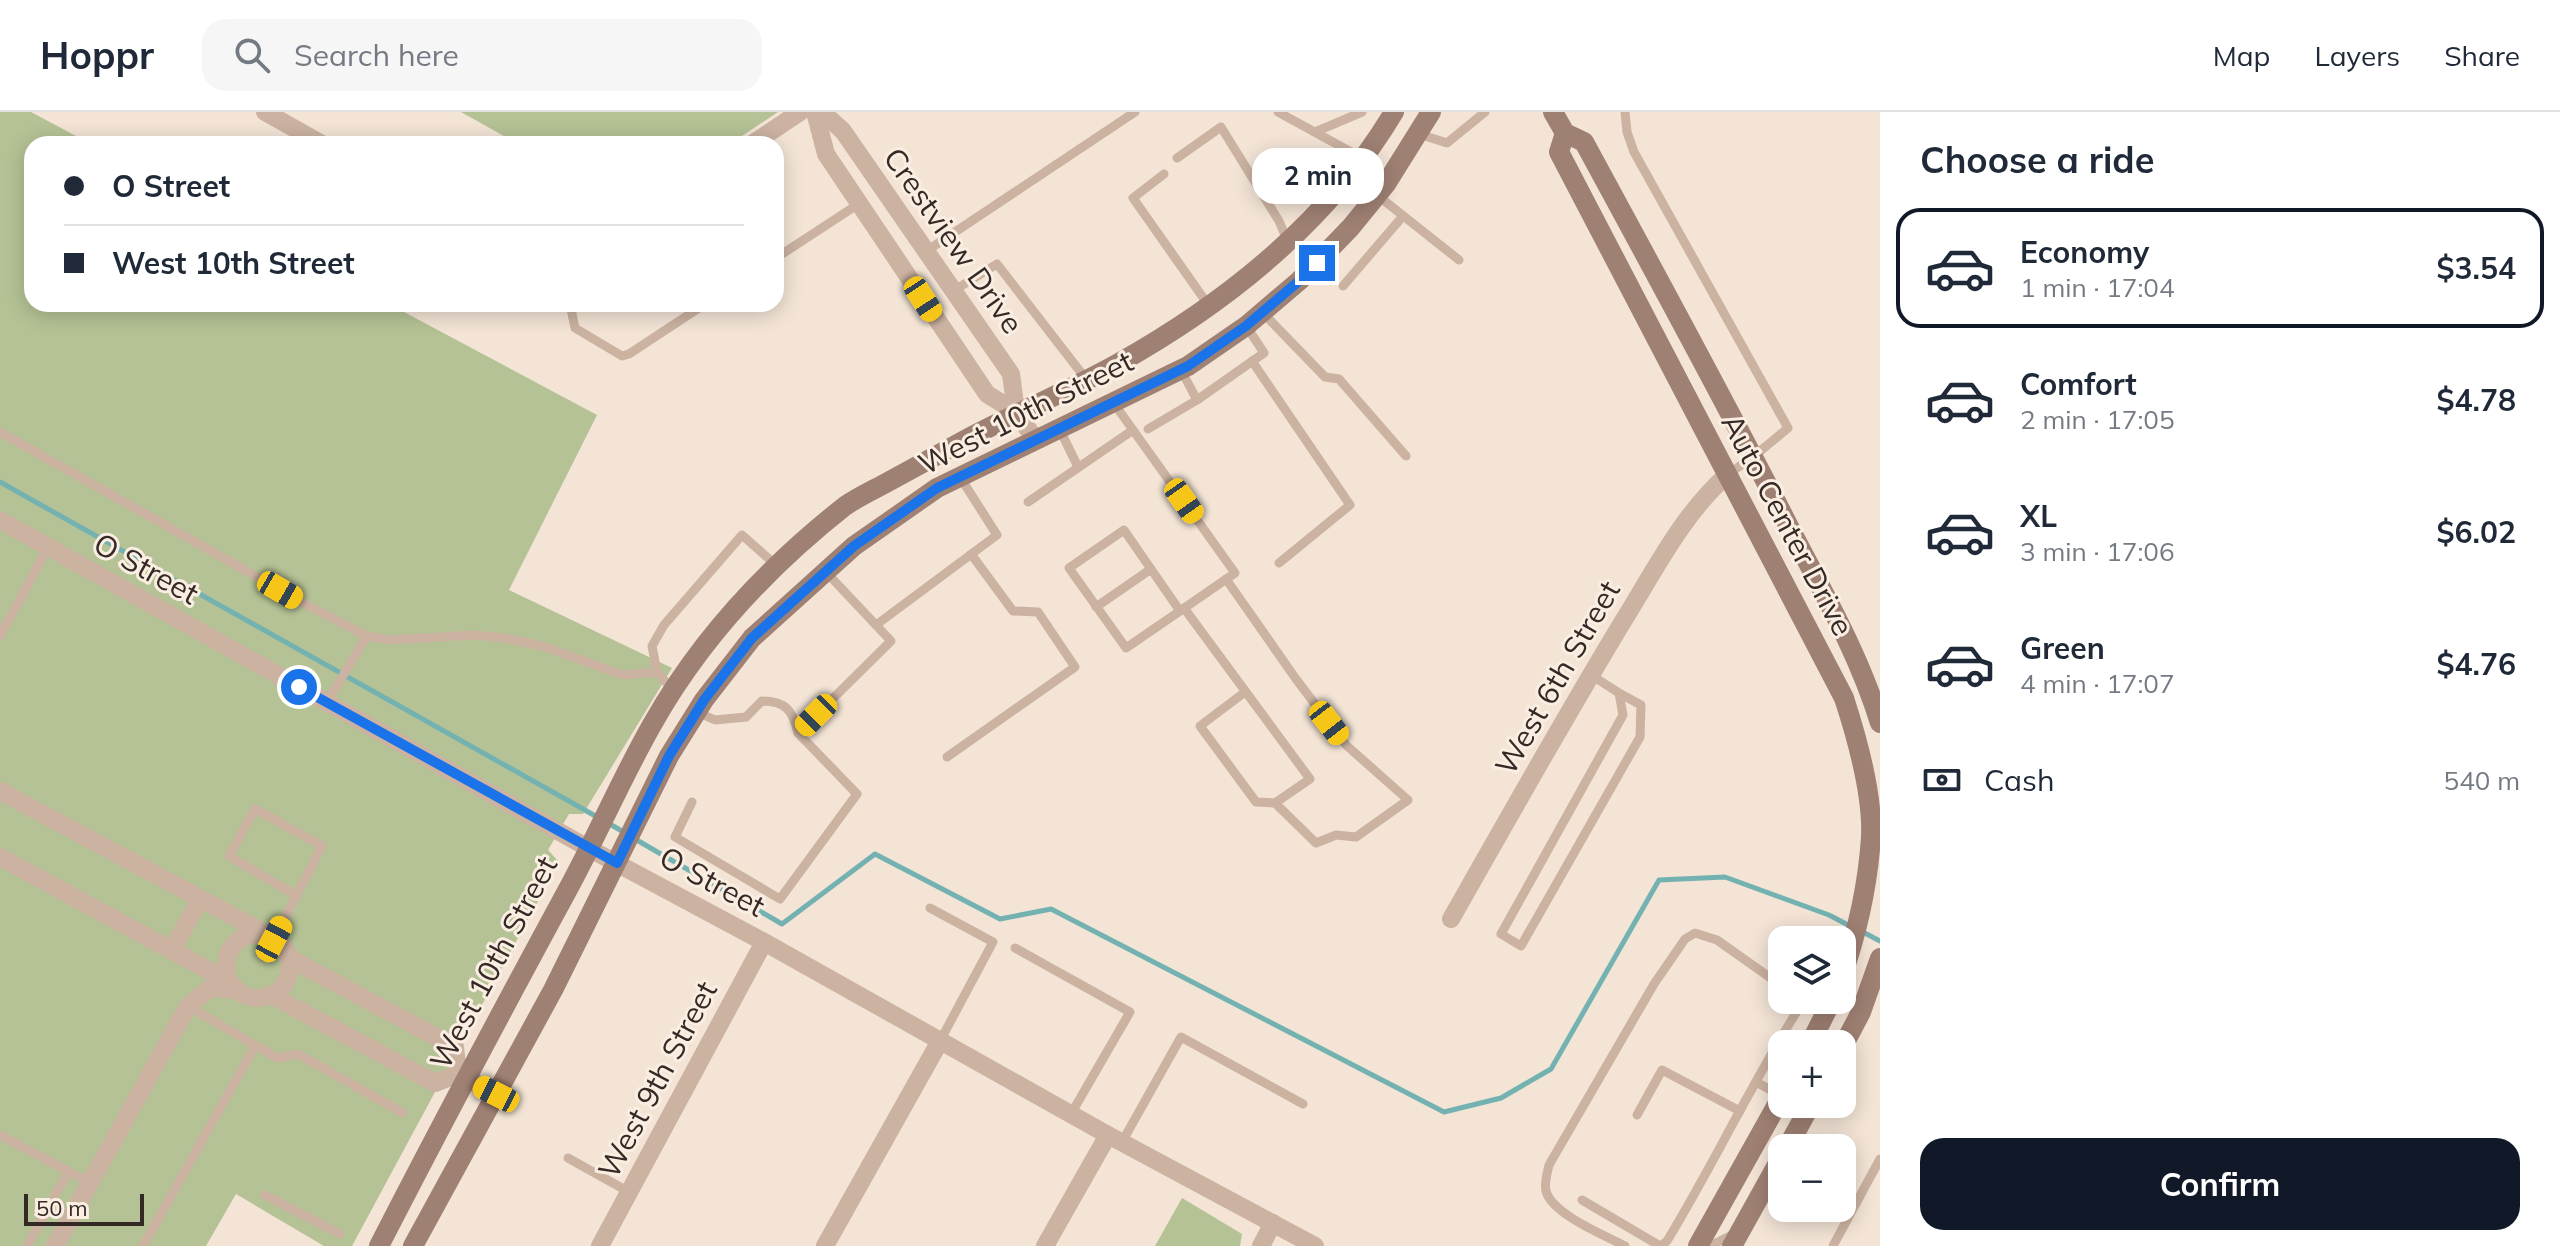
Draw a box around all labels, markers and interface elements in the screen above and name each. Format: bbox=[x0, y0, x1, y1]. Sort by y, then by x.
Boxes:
search box bbox=[202, 19, 762, 91]
text: Hoppr bbox=[40, 31, 154, 79]
icon: search bbox=[230, 33, 274, 77]
text: Search here bbox=[294, 36, 459, 74]
text: Map bbox=[2213, 38, 2270, 73]
text: Layers bbox=[2314, 38, 2400, 73]
text: Share bbox=[2444, 38, 2520, 73]
text: Choose a ride bbox=[1920, 137, 2154, 182]
street label: Crestview Drive bbox=[876, 140, 1032, 341]
callout: 2 min bbox=[1251, 147, 1383, 203]
text: 2 min bbox=[1284, 159, 1352, 192]
text: O Street bbox=[112, 167, 230, 205]
icon: car bbox=[1924, 232, 1996, 304]
text: Economy bbox=[2020, 233, 2149, 271]
text: West 10th Street bbox=[112, 244, 355, 282]
route end bbox=[1299, 245, 1335, 281]
text: $3.54 bbox=[2437, 249, 2516, 287]
text: 1 min · 17:04 bbox=[2020, 271, 2175, 304]
car bbox=[900, 272, 946, 326]
street label: West 10th Street bbox=[912, 342, 1139, 483]
icon: car bbox=[1924, 364, 1996, 436]
text: Comfort bbox=[2020, 365, 2137, 403]
text: $4.78 bbox=[2437, 381, 2516, 419]
text: 2 min · 17:05 bbox=[2020, 403, 2175, 436]
street label: Auto Center Drive bbox=[1713, 407, 1862, 642]
car bbox=[1160, 474, 1208, 528]
icon: car bbox=[1924, 496, 1996, 568]
text: XL bbox=[2020, 497, 2057, 535]
text: $6.02 bbox=[2437, 513, 2516, 551]
street label: O Street bbox=[87, 524, 206, 612]
text: 3 min · 17:06 bbox=[2020, 535, 2175, 568]
car bbox=[253, 568, 307, 612]
street label: West 6th Street bbox=[1486, 574, 1628, 781]
icon: car bbox=[1924, 628, 1996, 700]
text: Green bbox=[2020, 629, 2105, 667]
text: $4.76 bbox=[2437, 645, 2516, 683]
text: 4 min · 17:07 bbox=[2020, 667, 2175, 700]
route start bbox=[281, 669, 317, 705]
car bbox=[791, 690, 841, 740]
car bbox=[1305, 697, 1353, 749]
icon: cash bbox=[1920, 758, 1964, 802]
text: Cash bbox=[1984, 761, 2055, 799]
text: 540 m bbox=[2444, 764, 2520, 797]
street label: O Street bbox=[653, 838, 772, 925]
street label: West 10th Street bbox=[421, 849, 565, 1076]
car bbox=[252, 912, 296, 966]
map controls bbox=[1768, 926, 1856, 1222]
button: layers bbox=[1768, 926, 1856, 1014]
street label: West 9th Street bbox=[589, 974, 725, 1185]
button: + bbox=[1768, 1030, 1856, 1118]
car bbox=[469, 1072, 523, 1116]
button: − bbox=[1768, 1134, 1856, 1222]
button: Confirm bbox=[1920, 1138, 2520, 1230]
scale bar bbox=[24, 1190, 144, 1226]
text: 50 m bbox=[36, 1194, 87, 1222]

